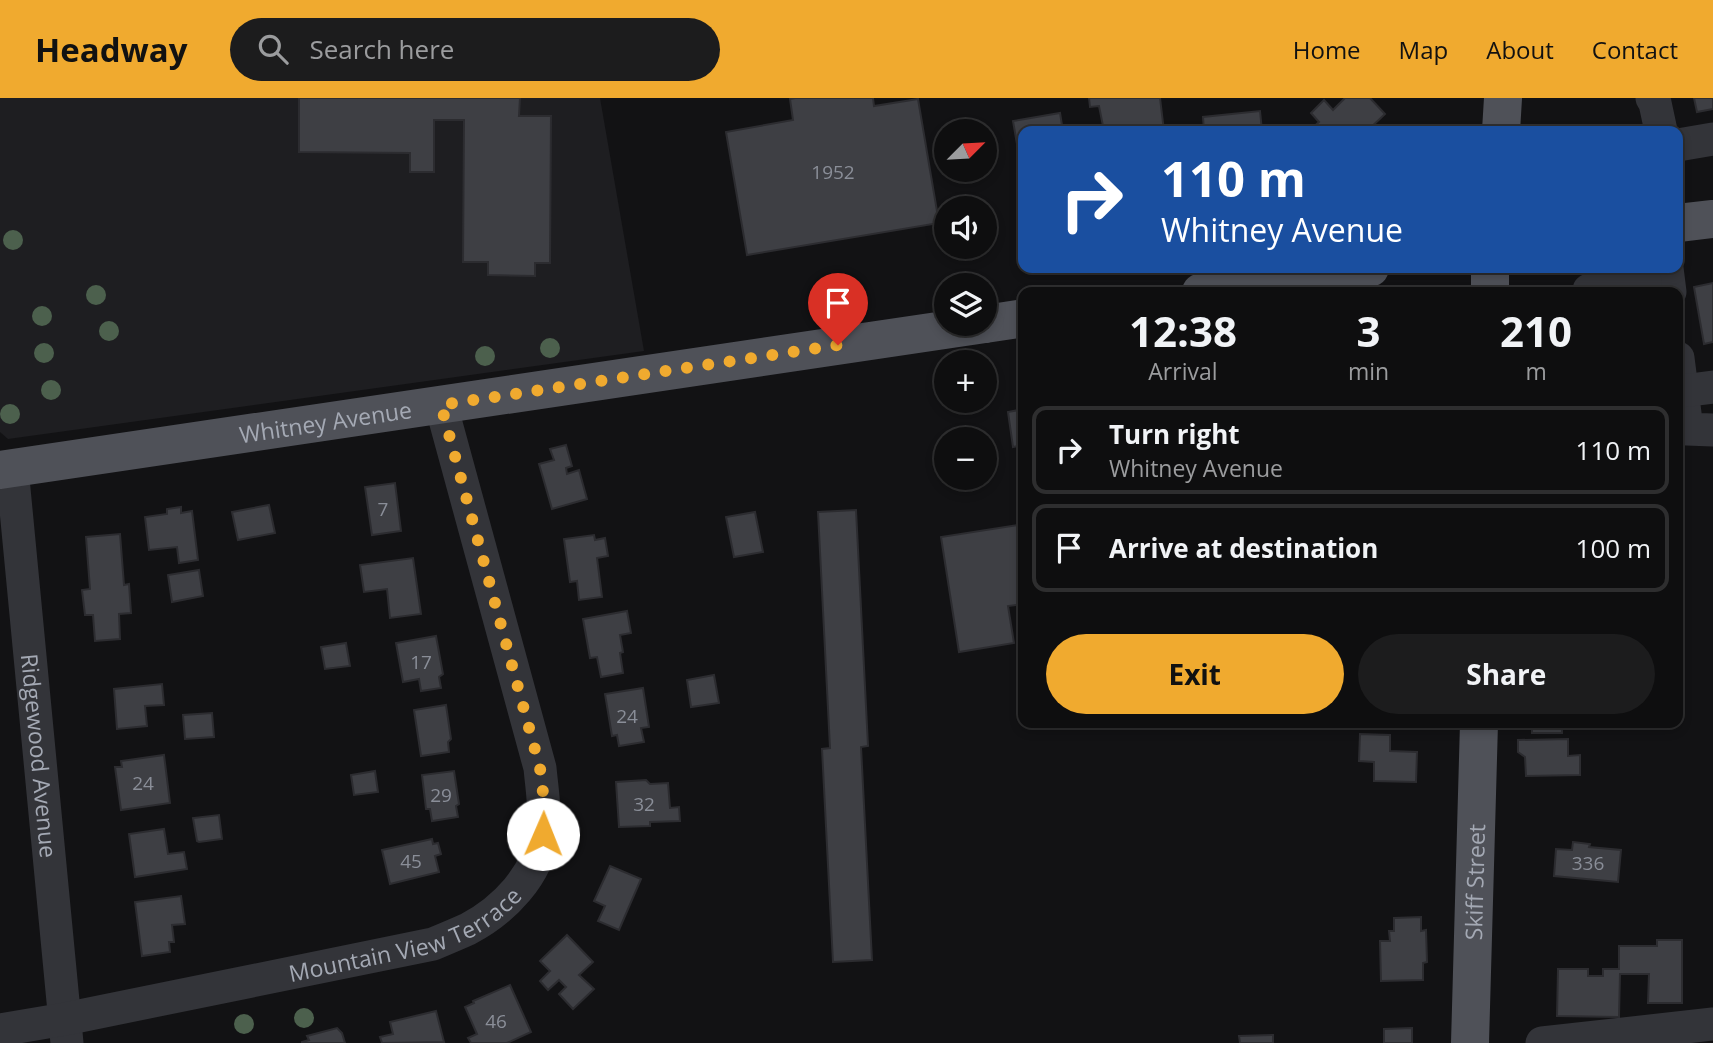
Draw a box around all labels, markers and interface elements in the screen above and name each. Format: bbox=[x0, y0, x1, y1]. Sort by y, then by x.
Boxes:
search box bbox=[230, 18, 720, 81]
text: Headway bbox=[35, 27, 188, 72]
icon: search bbox=[254, 30, 292, 68]
text: Search here bbox=[310, 31, 454, 67]
text: Home bbox=[1293, 33, 1361, 66]
text: Map bbox=[1399, 33, 1448, 66]
text: About bbox=[1486, 33, 1554, 66]
text: Contact bbox=[1592, 33, 1678, 66]
north arrow bbox=[934, 119, 998, 182]
map controls bbox=[934, 119, 997, 490]
text: 110 m bbox=[1161, 145, 1306, 211]
icon: right bbox=[1046, 154, 1137, 245]
house number: 1952 bbox=[811, 159, 855, 185]
button: sound bbox=[934, 196, 997, 259]
text: Whitney Avenue bbox=[1161, 208, 1403, 251]
pin bbox=[808, 273, 868, 345]
button: layers bbox=[934, 273, 997, 336]
icon: arrive bbox=[819, 284, 857, 322]
text: 12:38 bbox=[1129, 302, 1237, 359]
text: 3 bbox=[1356, 302, 1381, 359]
text: 210 bbox=[1500, 302, 1572, 359]
button: + bbox=[934, 350, 997, 413]
text: Arrival bbox=[1148, 355, 1218, 387]
text: min bbox=[1348, 355, 1389, 387]
text: m bbox=[1525, 355, 1547, 387]
street label: Whitney Avenue bbox=[237, 393, 414, 450]
text: Turn right bbox=[1109, 416, 1240, 452]
button: − bbox=[934, 427, 997, 490]
icon: right bbox=[1050, 431, 1088, 469]
text: 110 m bbox=[1576, 432, 1651, 468]
text: Whitney Avenue bbox=[1109, 452, 1283, 484]
house number: 7 bbox=[378, 496, 388, 522]
icon: arrive bbox=[1050, 529, 1088, 567]
text: Arrive at destination bbox=[1109, 530, 1378, 566]
text: 100 m bbox=[1576, 530, 1651, 566]
button: Exit bbox=[1046, 634, 1344, 714]
button: Share bbox=[1358, 634, 1655, 714]
house number: 17 bbox=[410, 649, 432, 675]
street label: Ridgewood Avenue bbox=[14, 652, 65, 859]
house number: 24 bbox=[616, 703, 638, 729]
house number: 24 bbox=[132, 770, 154, 796]
house number: 29 bbox=[430, 782, 452, 808]
house number: 32 bbox=[633, 791, 655, 817]
position arrow bbox=[506, 797, 580, 871]
street label: Skiff Street bbox=[1457, 823, 1492, 941]
house number: 45 bbox=[400, 848, 422, 874]
house number: 336 bbox=[1572, 850, 1604, 876]
street label: Mountain View Terrace bbox=[286, 880, 528, 989]
house number: 46 bbox=[485, 1008, 507, 1034]

